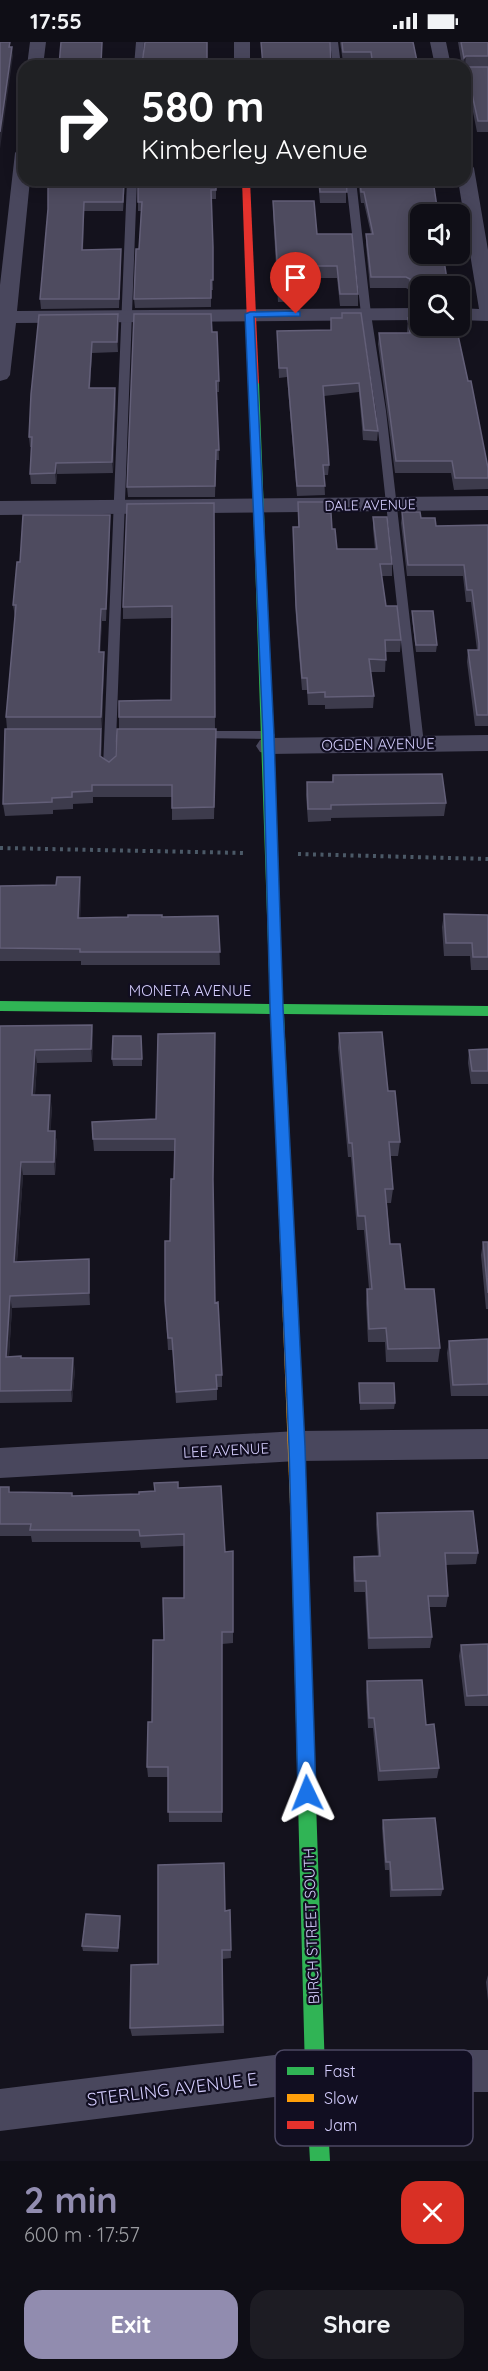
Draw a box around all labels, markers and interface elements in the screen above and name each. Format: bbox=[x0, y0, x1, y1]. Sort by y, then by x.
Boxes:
text: 17:55 bbox=[30, 7, 82, 35]
text: 580 m bbox=[141, 80, 264, 133]
icon: right bbox=[42, 84, 120, 162]
text: Kimberley Avenue bbox=[141, 132, 368, 166]
map controls bbox=[410, 204, 470, 336]
button: sound bbox=[410, 204, 470, 264]
pin bbox=[270, 252, 321, 314]
icon: arrive bbox=[279, 261, 312, 294]
button: search bbox=[410, 276, 470, 336]
street label: DALE AVENUE bbox=[324, 495, 416, 515]
street label: OGDEN AVENUE bbox=[321, 734, 435, 754]
street label: MONETA AVENUE bbox=[129, 981, 251, 1000]
street label: LEE AVENUE bbox=[183, 1438, 269, 1462]
position arrow bbox=[275, 1761, 339, 1825]
street label: BIRCH STREET SOUTH bbox=[299, 1848, 323, 2004]
legend bbox=[275, 2050, 473, 2146]
text: Fast bbox=[324, 2061, 355, 2081]
street label: STERLING AVENUE E bbox=[86, 2067, 258, 2111]
text: Slow bbox=[324, 2088, 358, 2108]
text: Jam bbox=[324, 2115, 357, 2135]
text: 2 min bbox=[24, 2177, 118, 2222]
button: close bbox=[401, 2181, 464, 2244]
text: 600 m · 17:57 bbox=[24, 2222, 140, 2247]
button: Exit bbox=[24, 2290, 238, 2359]
button: Share bbox=[250, 2290, 464, 2359]

